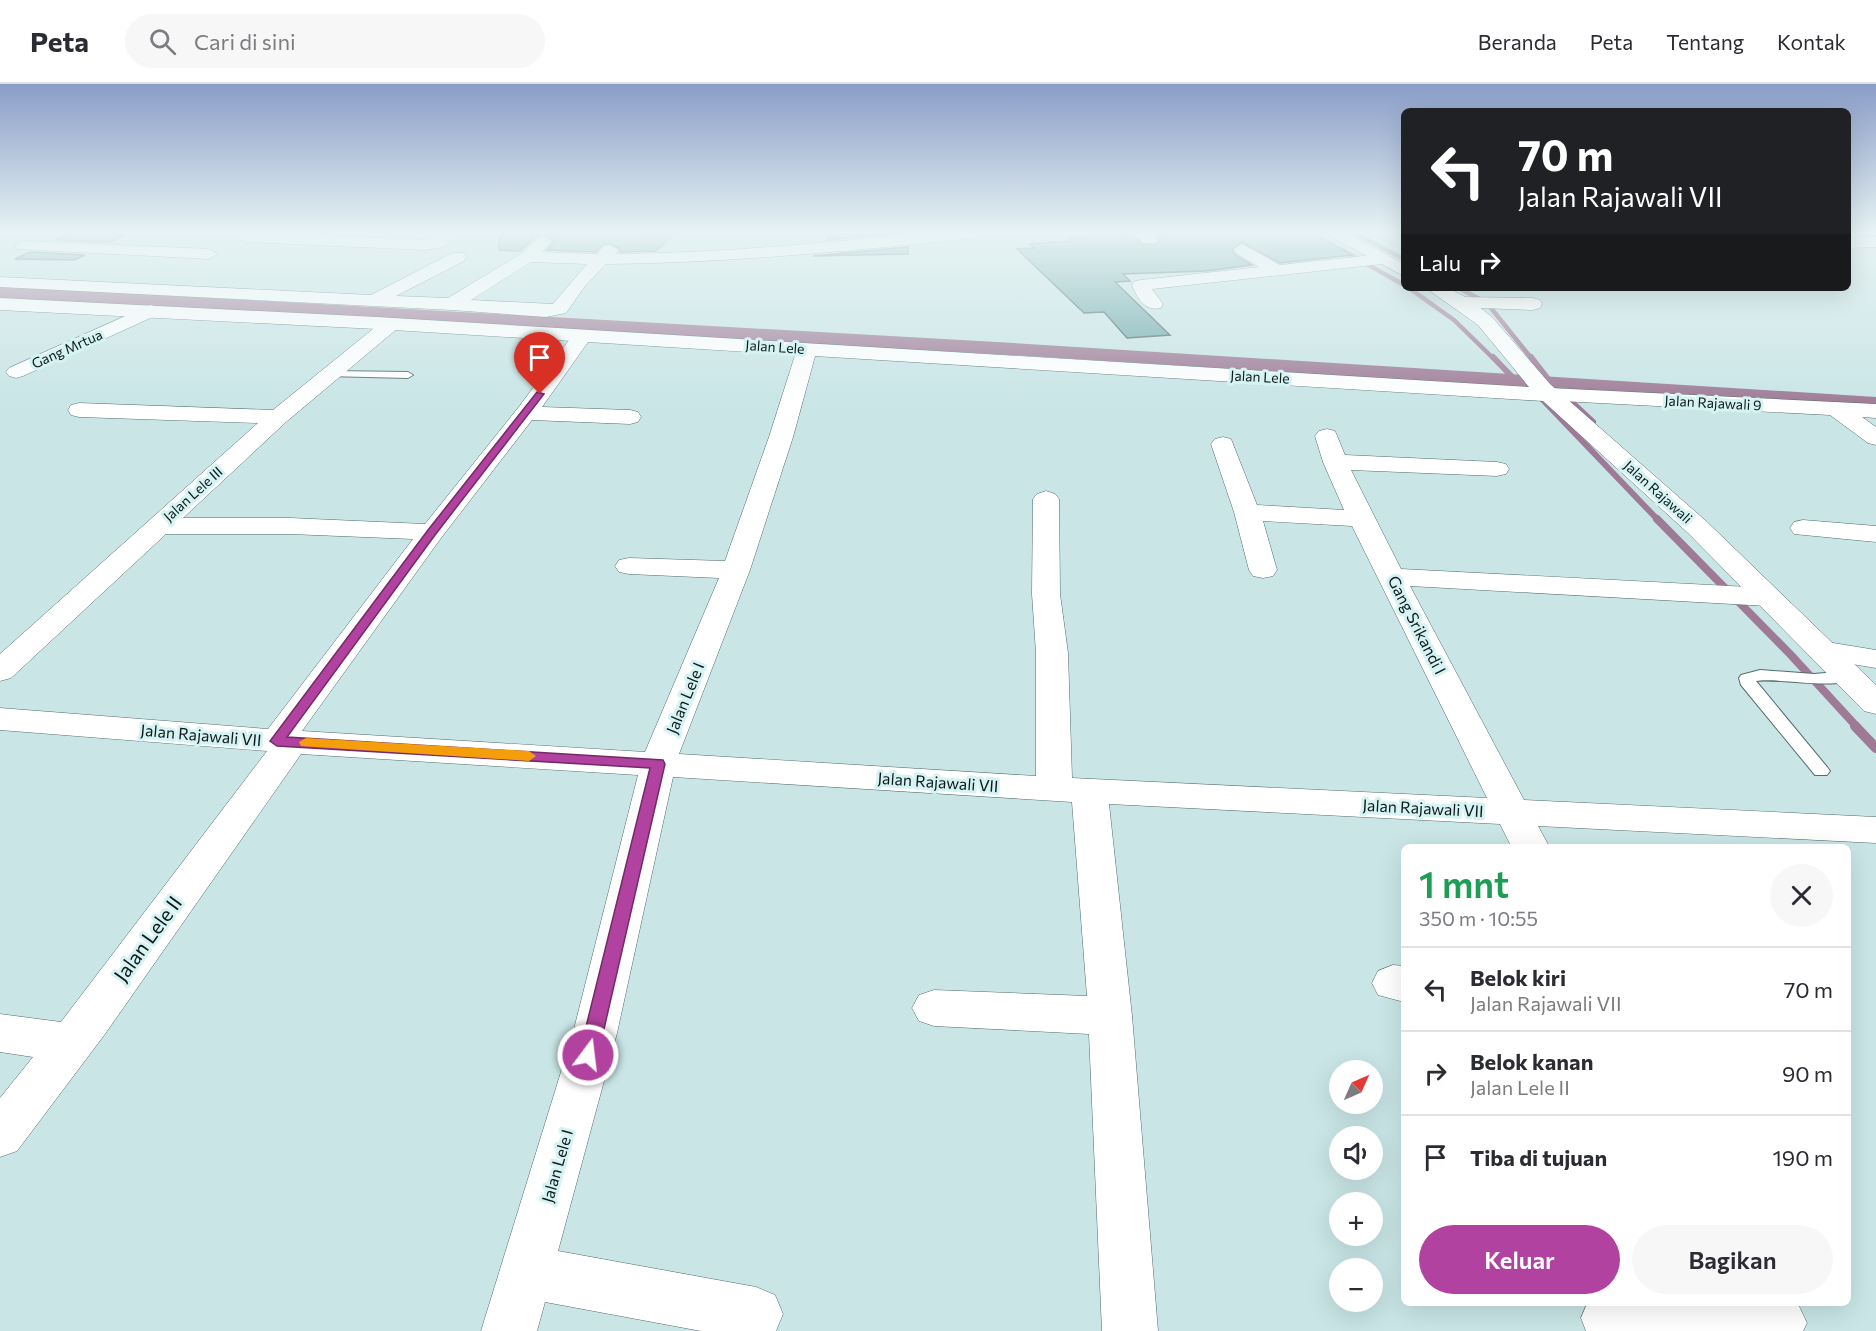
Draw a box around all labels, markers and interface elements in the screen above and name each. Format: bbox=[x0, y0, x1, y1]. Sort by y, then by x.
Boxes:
search box bbox=[125, 14, 545, 68]
text: Peta bbox=[30, 24, 89, 58]
icon: search bbox=[146, 25, 179, 58]
text: Cari di sini bbox=[194, 28, 296, 55]
text: Beranda bbox=[1478, 29, 1557, 54]
text: Peta bbox=[1590, 29, 1633, 54]
text: Tentang bbox=[1666, 29, 1744, 54]
text: Kontak bbox=[1777, 29, 1846, 54]
text: 70 m bbox=[1518, 128, 1613, 180]
icon: left bbox=[1419, 132, 1497, 210]
text: Jalan Rajawali VII bbox=[1518, 180, 1723, 213]
icon: right bbox=[1473, 246, 1506, 279]
text: Lalu bbox=[1419, 249, 1461, 276]
street label: Gang Mrtua bbox=[29, 325, 105, 372]
pin bbox=[514, 332, 565, 394]
street label: Jalan Lele bbox=[745, 336, 805, 357]
icon: arrive bbox=[523, 341, 556, 374]
street label: Jalan Lele bbox=[1230, 366, 1290, 387]
street label: Jalan Rajawali 9 bbox=[1664, 391, 1762, 414]
street label: Jalan Rajawali bbox=[1621, 457, 1696, 527]
street label: Jalan Lele III bbox=[160, 463, 226, 525]
street label: Gang Srikandi I bbox=[1384, 572, 1450, 677]
street label: Jalan Lele I bbox=[662, 659, 707, 736]
street label: Jalan Rajawali VII bbox=[140, 720, 262, 749]
street label: Jalan Rajawali VII bbox=[877, 768, 999, 795]
street label: Jalan Rajawali VII bbox=[1362, 795, 1484, 820]
text: 1 mnt bbox=[1419, 861, 1509, 905]
button: close bbox=[1770, 864, 1833, 927]
street label: Jalan Lele II bbox=[108, 891, 186, 986]
text: 350 m · 10:55 bbox=[1419, 906, 1538, 930]
text: Belok kiri bbox=[1470, 964, 1566, 991]
icon: left bbox=[1419, 973, 1452, 1006]
text: 70 m bbox=[1784, 976, 1833, 1003]
text: Jalan Rajawali VII bbox=[1470, 991, 1621, 1015]
position arrow bbox=[556, 1023, 620, 1087]
text: Belok kanan bbox=[1470, 1048, 1593, 1075]
icon: right bbox=[1419, 1057, 1452, 1090]
north arrow bbox=[1329, 1060, 1383, 1114]
map controls bbox=[1329, 1060, 1383, 1312]
text: 90 m bbox=[1782, 1060, 1833, 1087]
text: Jalan Lele II bbox=[1470, 1075, 1570, 1099]
button: sound bbox=[1329, 1126, 1383, 1180]
street label: Jalan Lele I bbox=[537, 1127, 576, 1205]
icon: arrive bbox=[1419, 1141, 1452, 1174]
text: Tiba di tujuan bbox=[1470, 1144, 1607, 1171]
text: 190 m bbox=[1772, 1144, 1833, 1171]
button: + bbox=[1329, 1192, 1383, 1246]
button: Keluar bbox=[1419, 1225, 1620, 1294]
button: Bagikan bbox=[1632, 1225, 1833, 1294]
button: − bbox=[1329, 1258, 1383, 1312]

